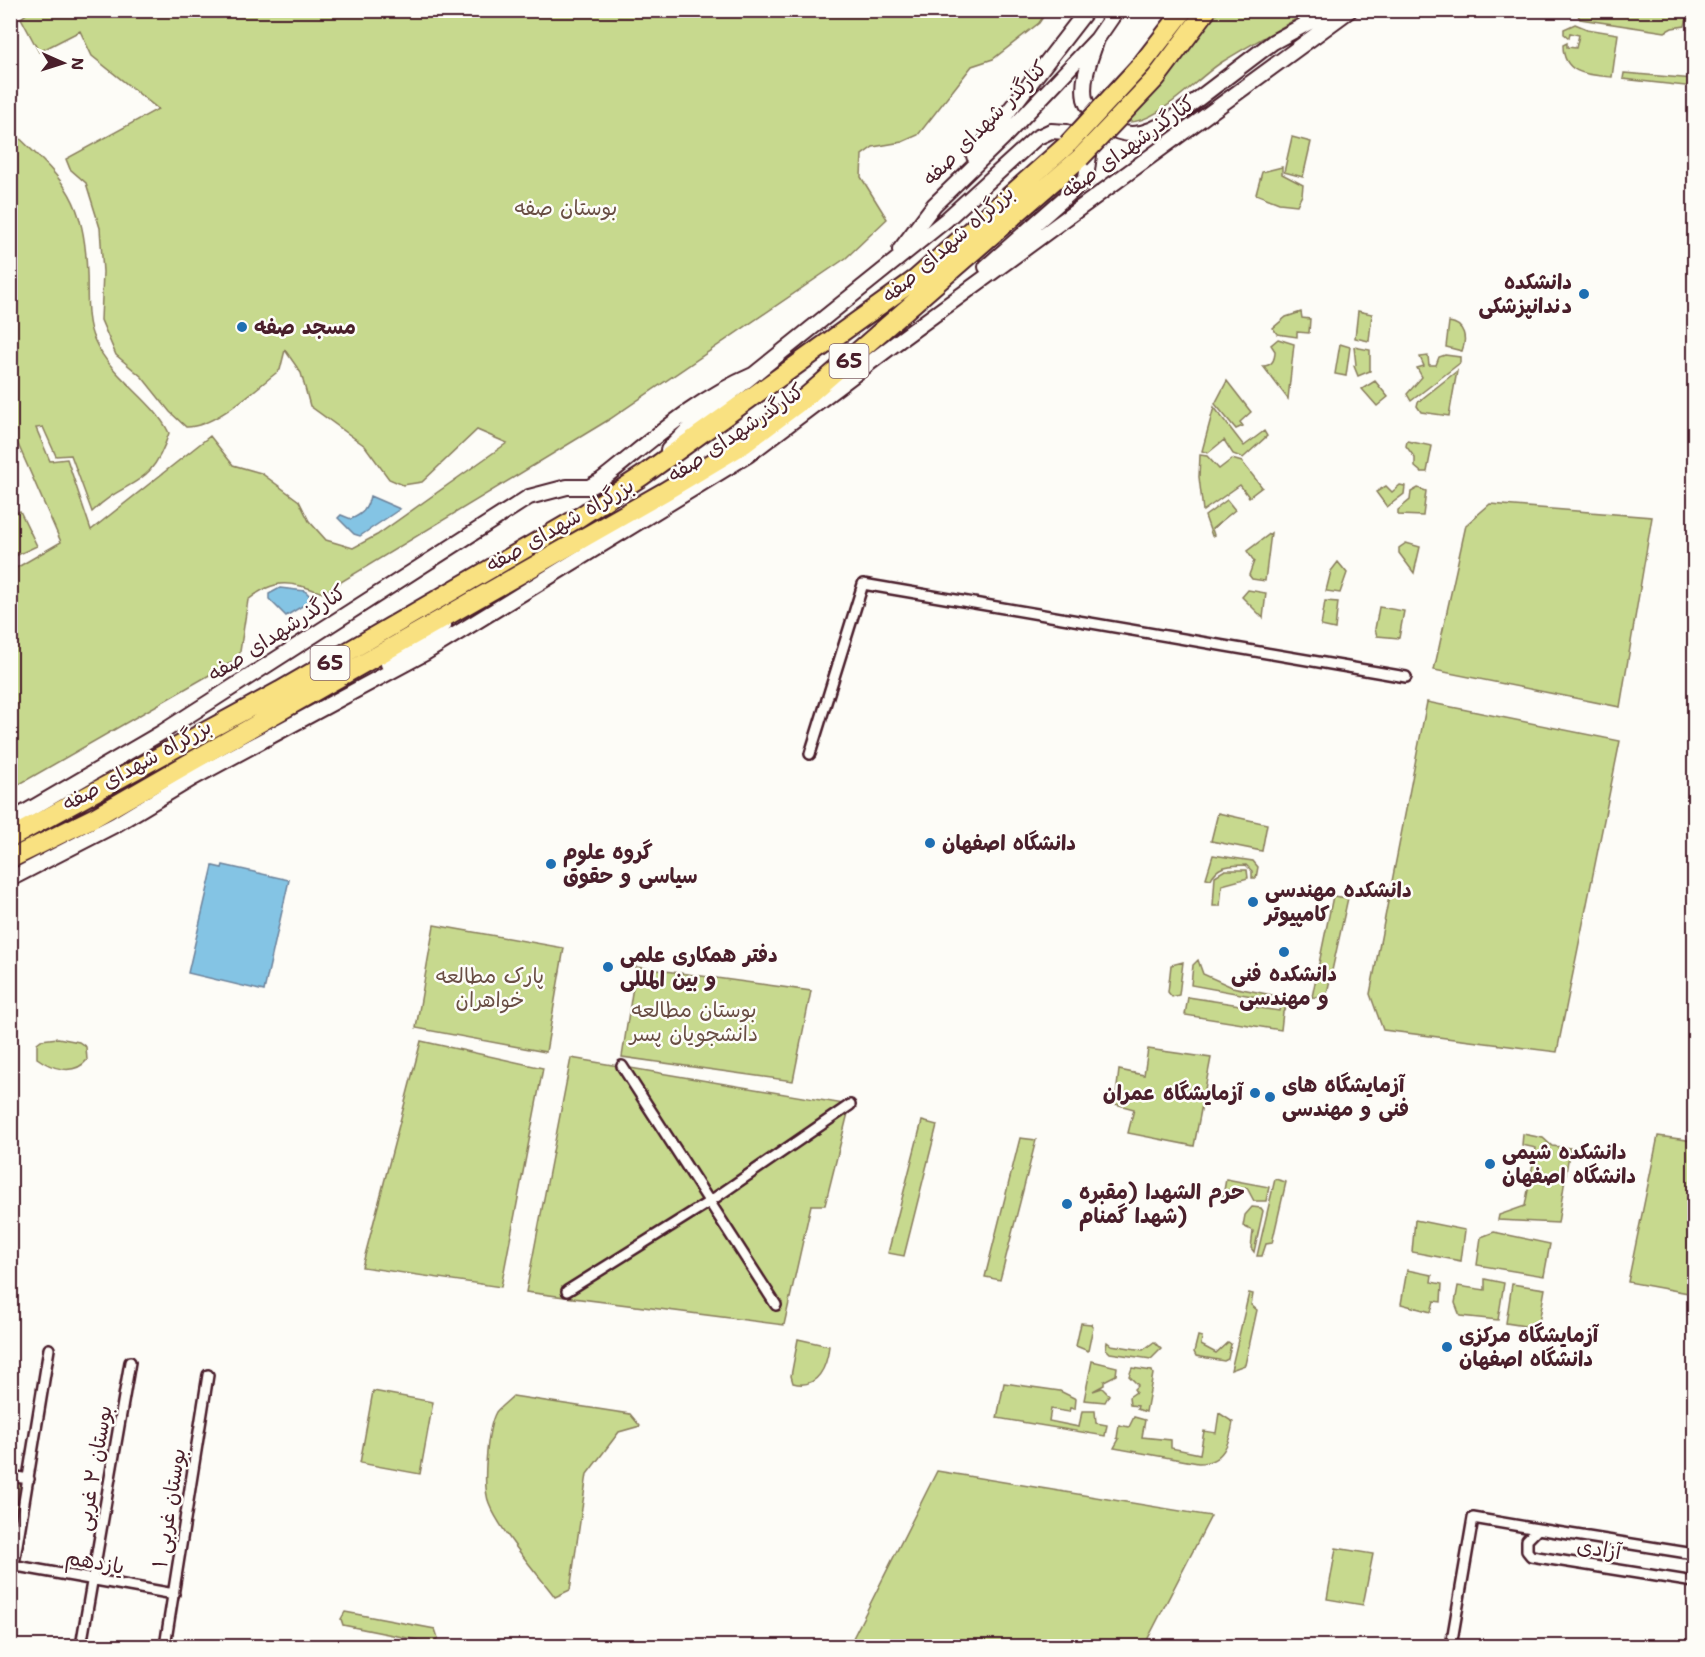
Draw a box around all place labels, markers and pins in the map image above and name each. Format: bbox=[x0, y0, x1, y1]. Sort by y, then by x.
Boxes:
place label: دانشکده دندانپزشکی bbox=[1478, 268, 1572, 320]
marker: دانشکده دندانپزشکی bbox=[1577, 287, 1591, 301]
place label: مسجد صفه bbox=[254, 313, 356, 341]
marker: مسجد صفه bbox=[235, 320, 249, 334]
place label: دانشگاه اصفهان bbox=[942, 829, 1076, 857]
marker: دانشگاه اصفهان bbox=[923, 836, 937, 850]
place label: گروه علوم سیاسی و حقوق bbox=[563, 838, 698, 890]
marker: گروه علوم سیاسی و حقوق bbox=[544, 857, 558, 871]
place label: دانشکده مهندسی کامپیوتر bbox=[1263, 876, 1412, 928]
marker: دانشکده مهندسی کامپیوتر bbox=[1246, 895, 1260, 909]
place label: دفتر همکاری علمی و بین المللی bbox=[620, 941, 778, 993]
marker: دانشکده فنی و مهندسی bbox=[1277, 945, 1291, 959]
marker: دفتر همکاری علمی و بین المللی bbox=[601, 960, 615, 974]
place label: دانشکده فنی و مهندسی bbox=[1231, 960, 1337, 1012]
place label: آزمایشگاه های فنی و مهندسی bbox=[1282, 1071, 1409, 1123]
place label: آزمایشگاه عمران bbox=[1103, 1079, 1245, 1107]
marker: آزمایشگاه عمران bbox=[1248, 1086, 1262, 1100]
marker: آزمایشگاه های فنی و مهندسی bbox=[1263, 1090, 1277, 1104]
place label: دانشکده شیمی دانشگاه اصفهان bbox=[1502, 1138, 1636, 1190]
marker: دانشکده شیمی دانشگاه اصفهان bbox=[1483, 1157, 1497, 1171]
place label: حرم الشهدا (مقبره شهدا گمنام) bbox=[1079, 1178, 1245, 1232]
marker: حرم الشهدا (مقبره شهدا گمنام) bbox=[1060, 1197, 1074, 1211]
place label: آزمایشگاه مرکزی دانشگاه اصفهان bbox=[1459, 1321, 1600, 1373]
marker: آزمایشگاه مرکزی دانشگاه اصفهان bbox=[1440, 1340, 1454, 1354]

